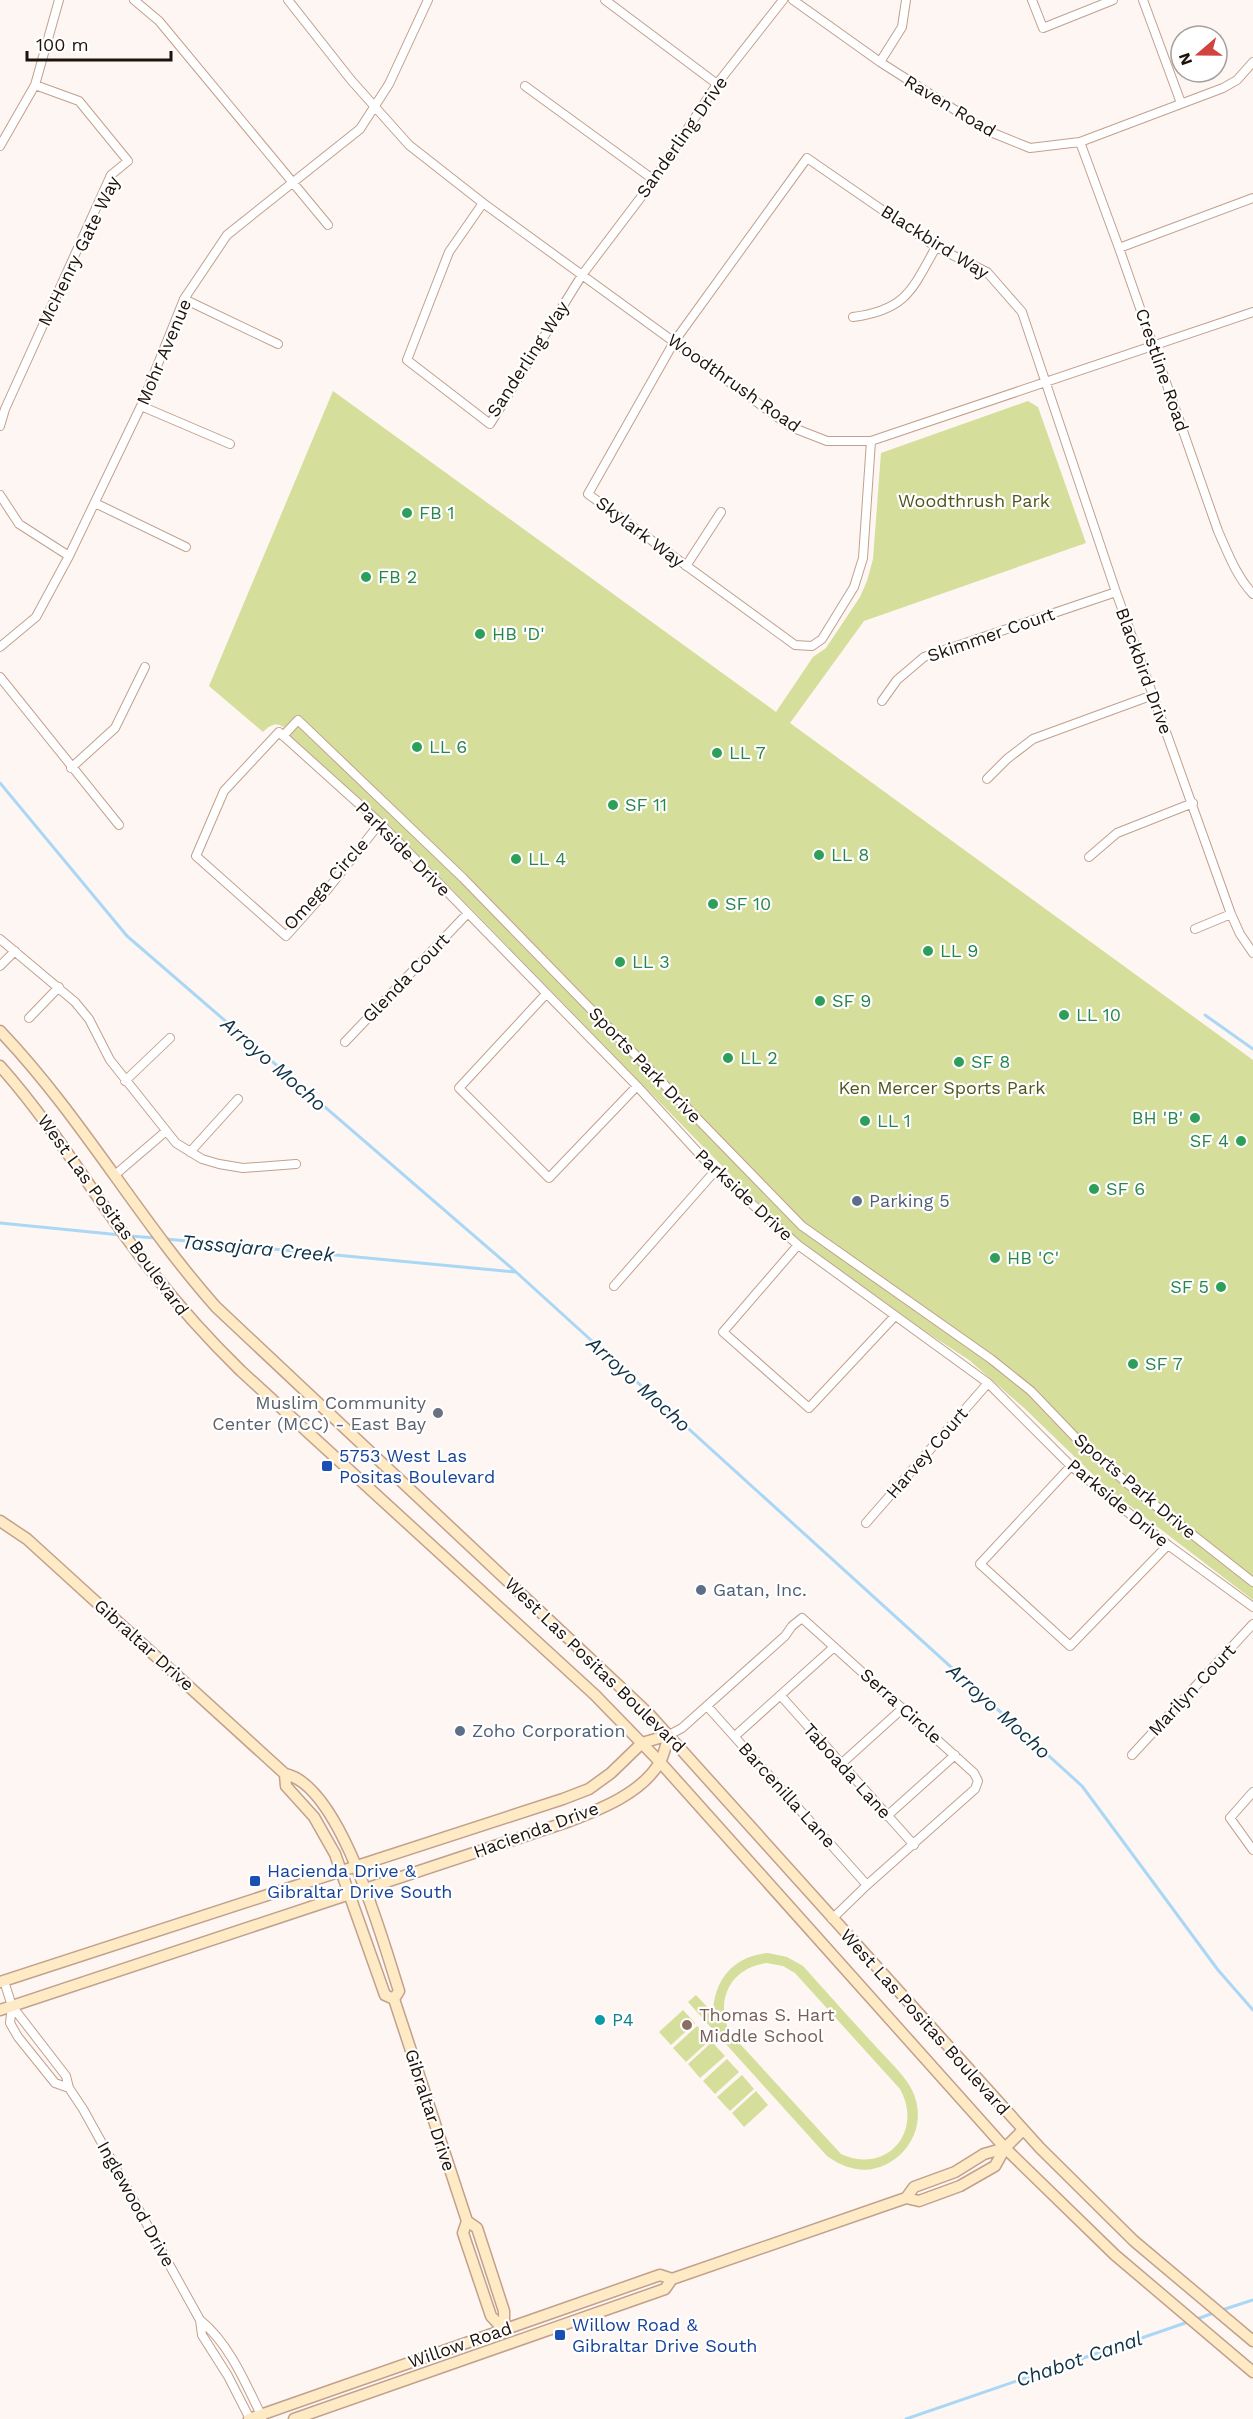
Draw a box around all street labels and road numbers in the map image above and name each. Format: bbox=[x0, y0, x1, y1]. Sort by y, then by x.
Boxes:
street label: Raven Road bbox=[901, 70, 1000, 141]
street label: Sanderling Drive bbox=[632, 72, 731, 202]
street label: McHenry Gate Way bbox=[33, 172, 124, 329]
street label: Blackbird Way bbox=[877, 200, 994, 284]
street label: Mohr Avenue bbox=[132, 296, 195, 408]
street label: Sanderling Way bbox=[482, 296, 573, 421]
street label: Crestline Road bbox=[1132, 306, 1193, 434]
street label: Woodthrush Road bbox=[664, 329, 805, 436]
street label: Skylark Way bbox=[592, 492, 689, 572]
street label: Skimmer Court bbox=[925, 603, 1058, 666]
street label: Blackbird Drive bbox=[1112, 605, 1177, 737]
street label: Parkside Drive bbox=[352, 797, 455, 900]
street label: Omega Circle bbox=[279, 833, 372, 934]
street label: Glenda Court bbox=[358, 928, 454, 1027]
street label: Sports Park Drive bbox=[585, 1002, 706, 1127]
street label: West Las Positas Boulevard bbox=[33, 1110, 193, 1319]
street label: Parkside Drive bbox=[691, 1144, 797, 1245]
street label: Harvey Court bbox=[881, 1403, 972, 1502]
street label: Sports Park Drive bbox=[1070, 1428, 1201, 1543]
street label: Parkside Drive bbox=[1064, 1454, 1173, 1551]
street label: West Las Positas Boulevard bbox=[501, 1573, 690, 1757]
street label: Gibraltar Drive bbox=[90, 1594, 199, 1695]
street label: Marilyn Court bbox=[1144, 1639, 1240, 1740]
street label: Serra Circle bbox=[856, 1664, 946, 1748]
street label: Taboada Lane bbox=[799, 1719, 896, 1823]
street label: Barcenilla Lane bbox=[734, 1738, 840, 1852]
street label: Hacienda Drive bbox=[470, 1797, 601, 1862]
street label: West Las Positas Boulevard bbox=[836, 1924, 1014, 2119]
street label: Gibraltar Drive bbox=[401, 2046, 460, 2174]
street label: Inglewood Drive bbox=[93, 2137, 180, 2270]
street label: Willow Road bbox=[405, 2317, 514, 2372]

